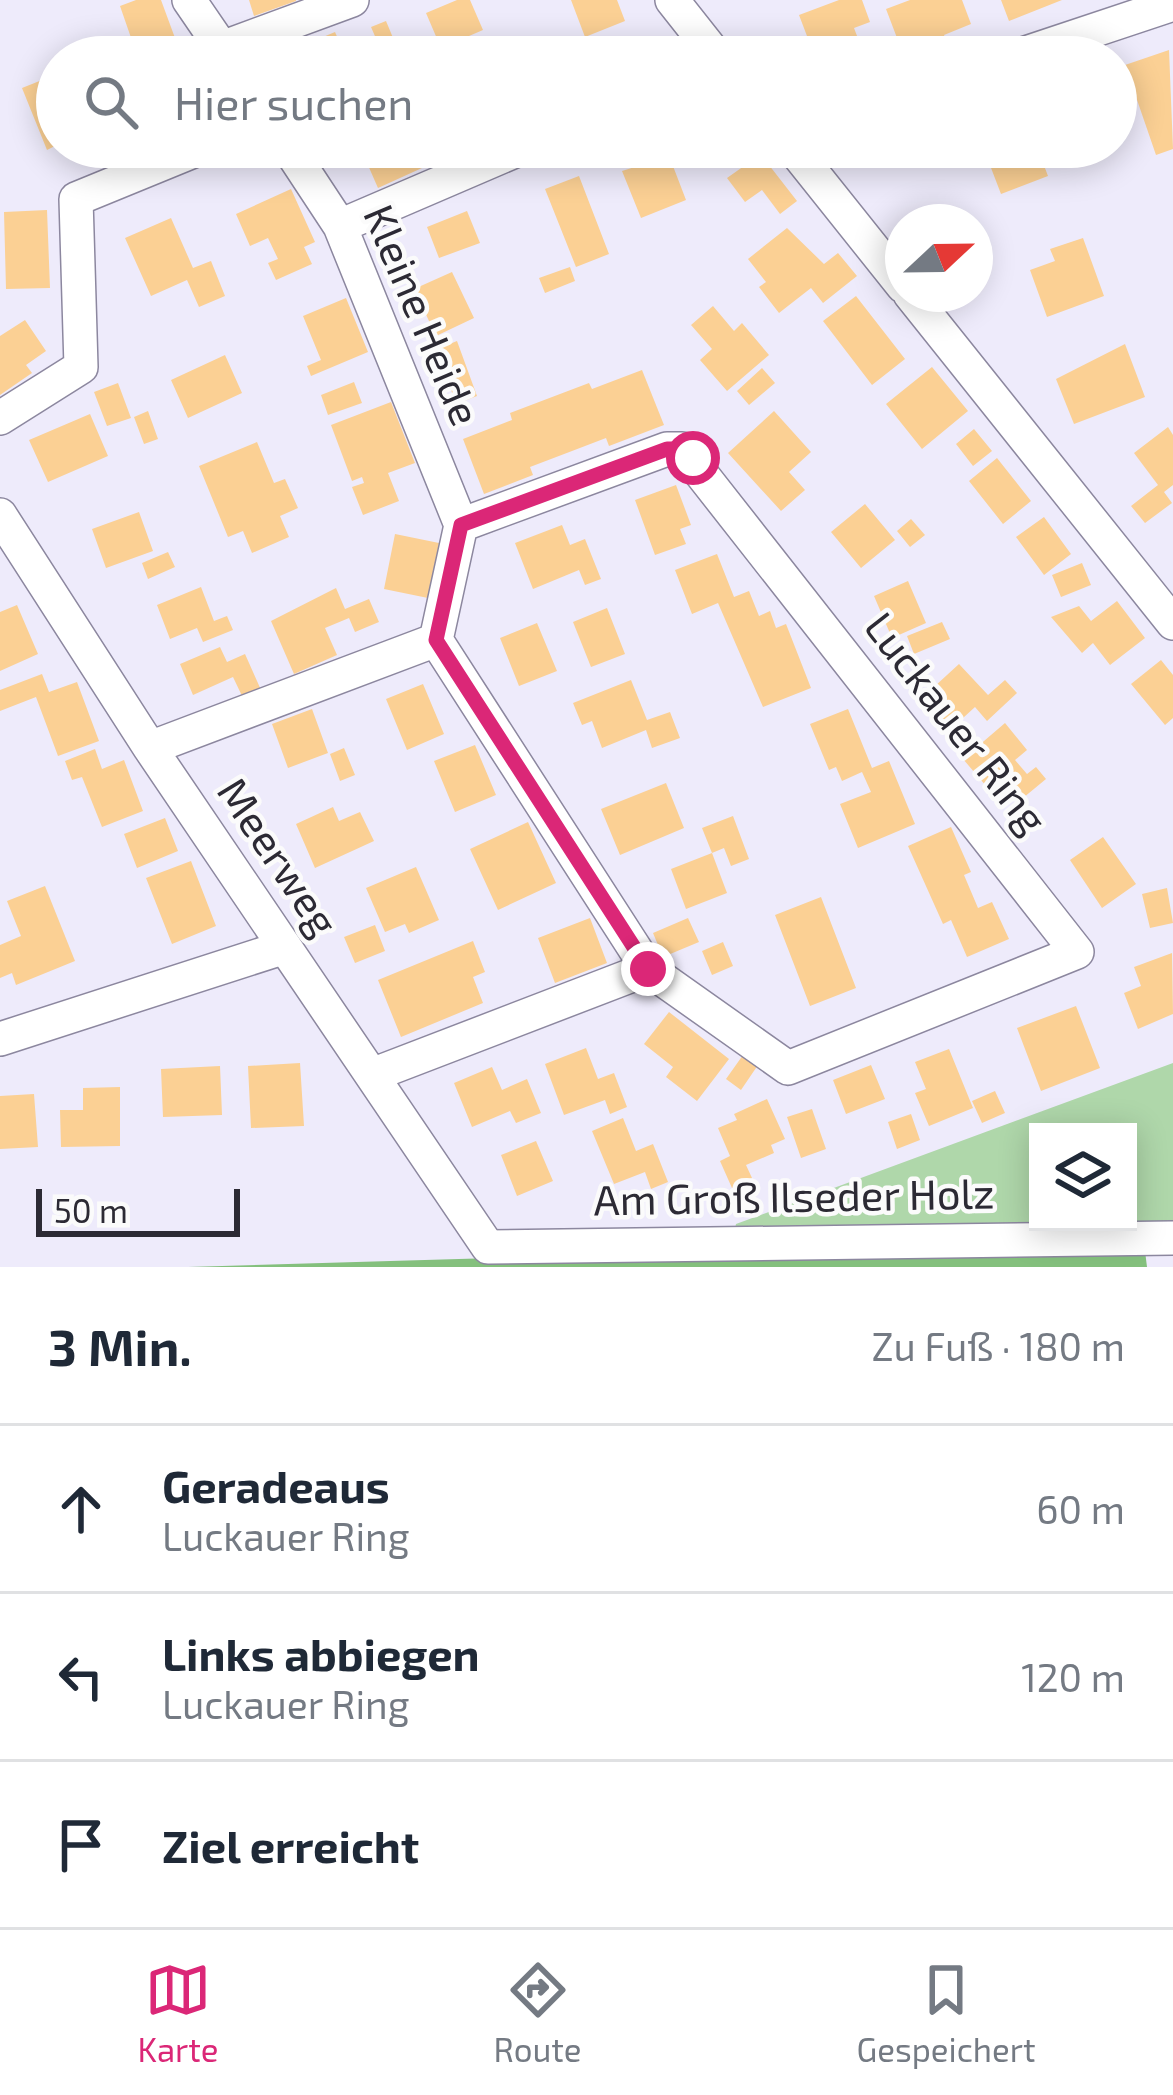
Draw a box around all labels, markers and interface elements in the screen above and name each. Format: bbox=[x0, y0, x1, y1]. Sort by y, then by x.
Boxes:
search box bbox=[36, 36, 1137, 168]
icon: search bbox=[78, 69, 144, 135]
text: Hier suchen bbox=[174, 75, 414, 129]
street label: Kleine Heide bbox=[355, 197, 493, 432]
north arrow bbox=[885, 204, 993, 312]
route start bbox=[666, 431, 720, 485]
street label: Luckauer Ring bbox=[856, 601, 1059, 842]
street label: Meerweg bbox=[209, 768, 351, 944]
route end bbox=[621, 942, 675, 996]
map controls bbox=[1029, 1123, 1137, 1231]
button: layers bbox=[1029, 1123, 1137, 1231]
street label: Am Groß Ilseder Holz bbox=[593, 1167, 995, 1223]
scale bar bbox=[36, 1183, 240, 1236]
text: 50 m bbox=[54, 1190, 128, 1230]
text: 3 Min. bbox=[48, 1315, 192, 1376]
text: Zu Fuß · 180 m bbox=[871, 1322, 1125, 1369]
text: Geradeaus bbox=[162, 1458, 390, 1512]
icon: ahead bbox=[48, 1476, 114, 1542]
text: 60 m bbox=[1036, 1485, 1125, 1532]
text: Luckauer Ring bbox=[162, 1512, 410, 1559]
text: Links abbiegen bbox=[162, 1626, 480, 1680]
icon: left bbox=[48, 1644, 114, 1710]
text: 120 m bbox=[1021, 1653, 1125, 1700]
text: Luckauer Ring bbox=[162, 1680, 410, 1727]
icon: arrive bbox=[48, 1812, 114, 1878]
text: Ziel erreicht bbox=[162, 1818, 419, 1872]
tab: Karte bbox=[137, 1957, 219, 2069]
tab: Route bbox=[493, 1957, 582, 2069]
tab: Gespeichert bbox=[856, 1957, 1036, 2069]

